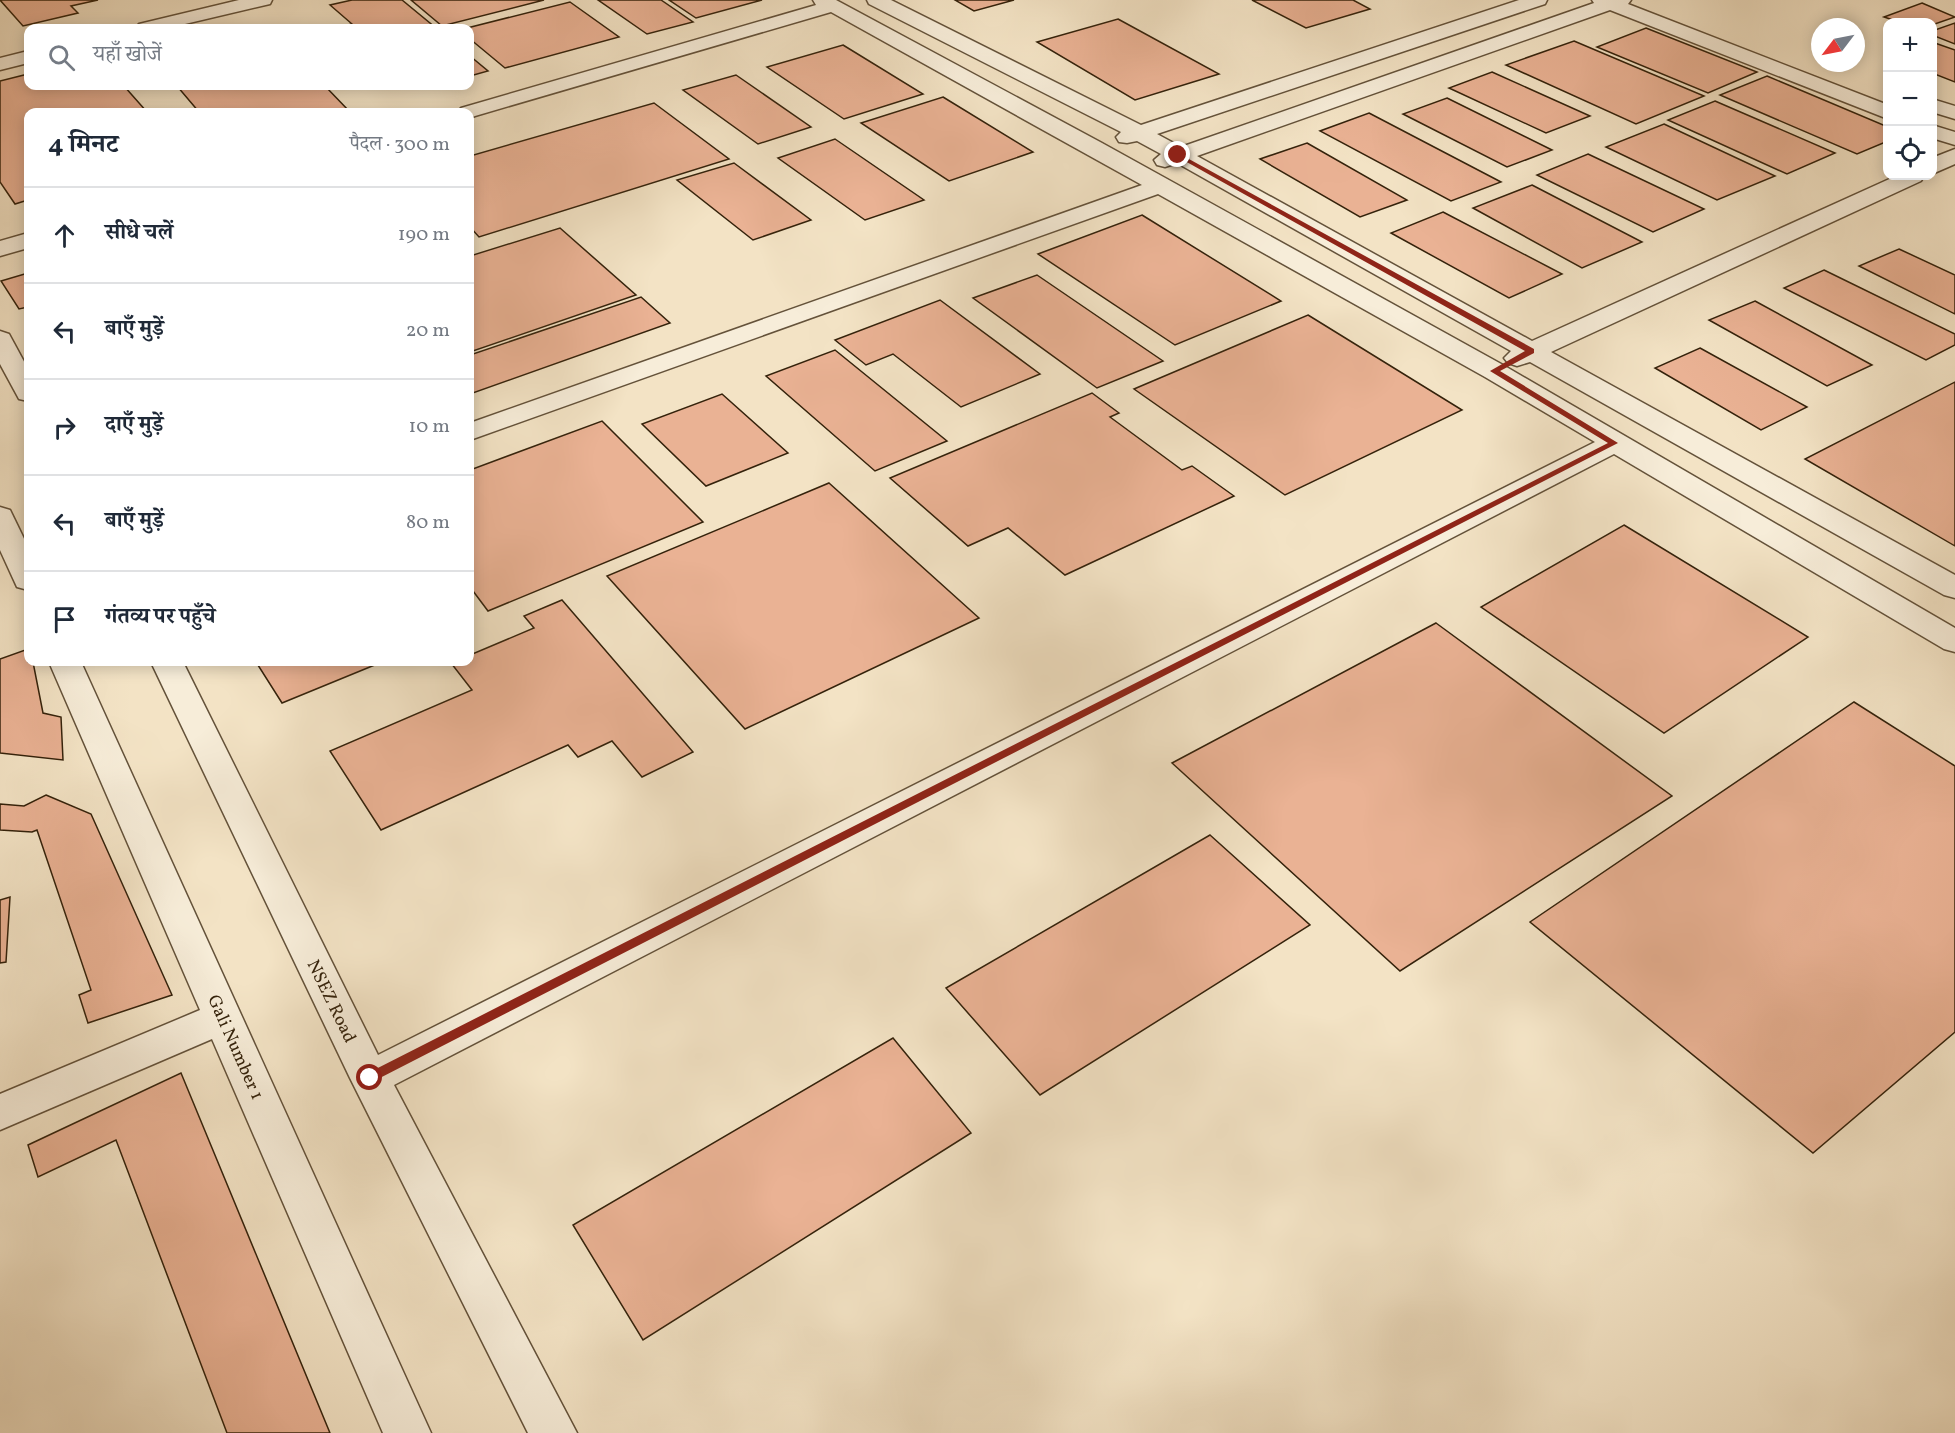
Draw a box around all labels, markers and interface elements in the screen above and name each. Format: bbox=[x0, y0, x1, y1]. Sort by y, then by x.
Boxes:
north arrow bbox=[1811, 18, 1865, 72]
map controls bbox=[1883, 18, 1937, 180]
button: + bbox=[1883, 18, 1937, 72]
search box bbox=[24, 24, 474, 90]
text: यहाँ खोजें bbox=[93, 40, 162, 71]
icon: search bbox=[45, 41, 78, 74]
button: − bbox=[1883, 72, 1937, 126]
button: locate bbox=[1883, 126, 1937, 180]
text: 4 मिनट bbox=[48, 127, 118, 163]
text: पैदल · 300 m bbox=[349, 131, 450, 159]
route end bbox=[1164, 141, 1190, 167]
text: सीधे चलें bbox=[105, 218, 173, 249]
icon: ahead bbox=[48, 219, 81, 252]
text: 190 m bbox=[398, 221, 450, 249]
text: बाएँ मुड़ें bbox=[105, 314, 164, 345]
icon: left bbox=[48, 315, 81, 348]
text: 20 m bbox=[406, 317, 450, 345]
text: दाएँ मुड़ें bbox=[105, 410, 163, 441]
icon: right bbox=[48, 411, 81, 444]
text: 10 m bbox=[409, 413, 450, 441]
text: बाएँ मुड़ें bbox=[105, 506, 164, 537]
icon: left bbox=[48, 507, 81, 540]
text: 80 m bbox=[406, 509, 450, 537]
text: गंतव्य पर पहुँचे bbox=[105, 602, 216, 633]
icon: arrive bbox=[48, 603, 81, 636]
street label: NSEZ Road bbox=[300, 956, 362, 1047]
street label: Gali Number 1 bbox=[200, 991, 269, 1104]
route start bbox=[356, 1064, 382, 1090]

